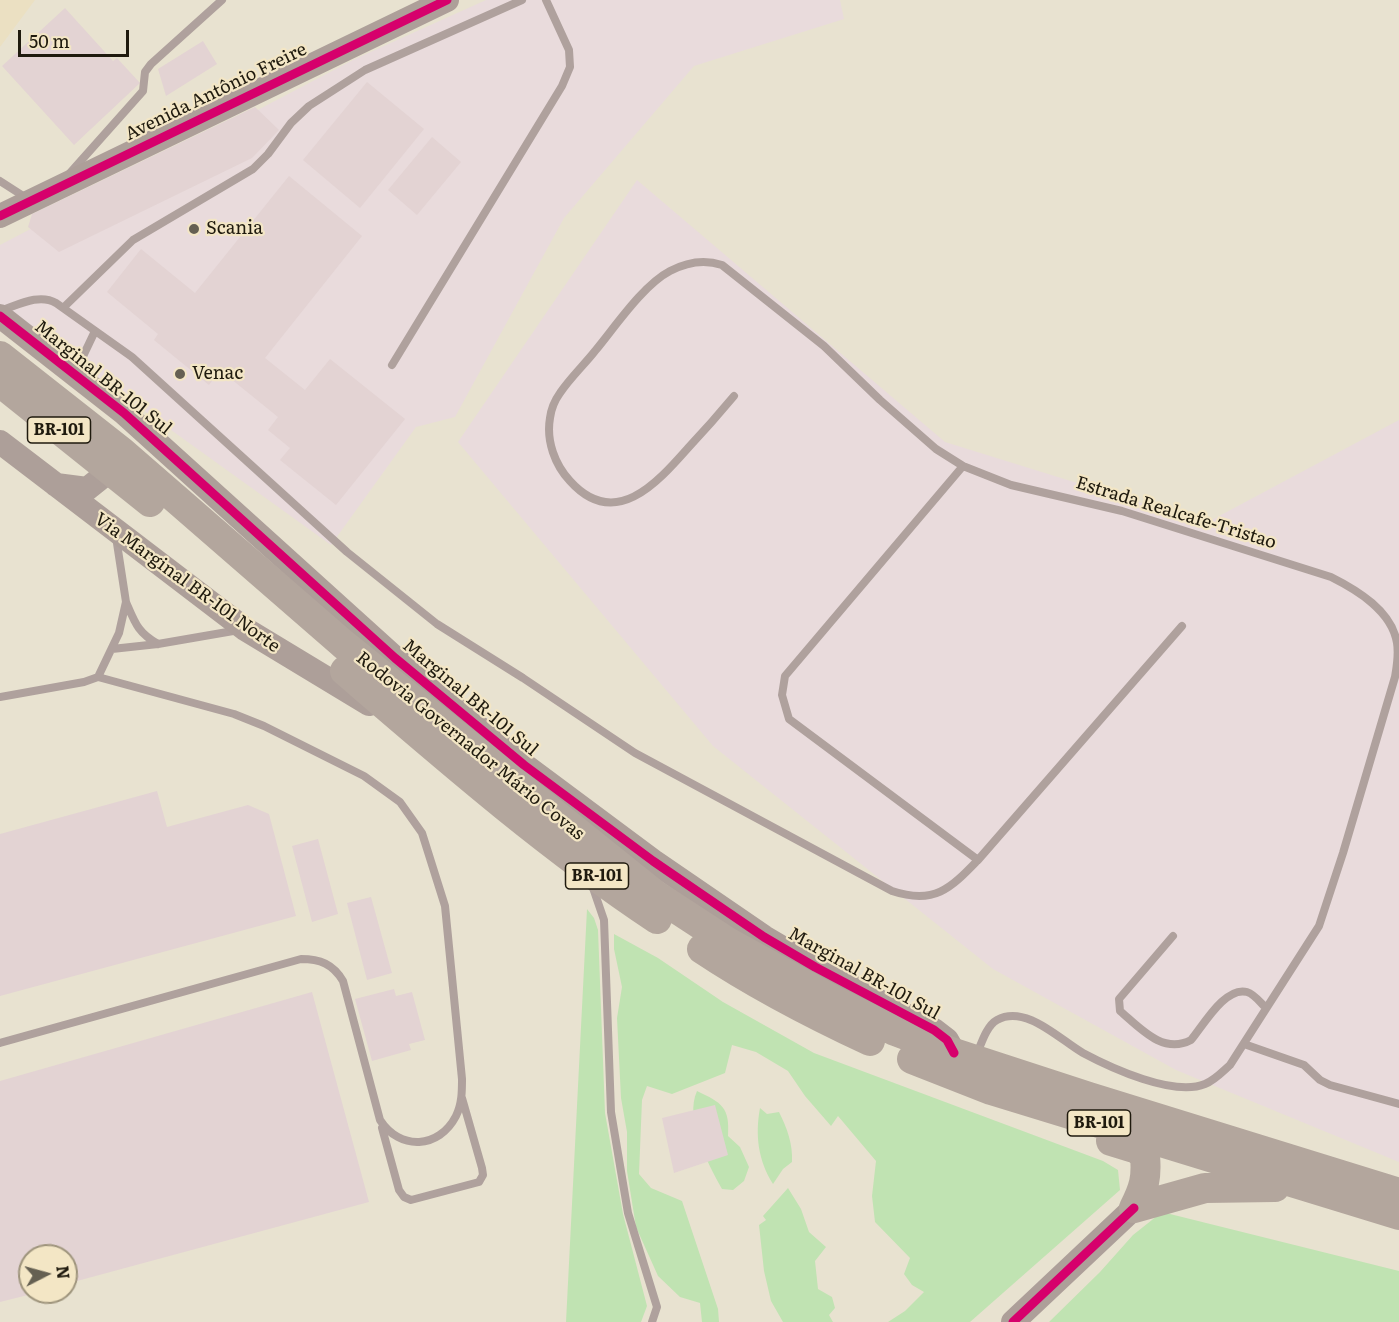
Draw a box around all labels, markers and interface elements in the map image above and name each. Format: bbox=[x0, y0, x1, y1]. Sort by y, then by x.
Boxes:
scale bar bbox=[21, 18, 132, 56]
text: 50 m bbox=[29, 27, 70, 54]
street label: Avenida Antônio Freire bbox=[122, 39, 310, 145]
place label: Scania bbox=[206, 218, 263, 240]
marker: Scania bbox=[187, 222, 201, 236]
street label: Marginal BR-101 Sul bbox=[30, 316, 176, 440]
place label: Venac bbox=[192, 363, 243, 385]
marker: Venac bbox=[173, 367, 187, 381]
road number: BR-101 bbox=[28, 417, 90, 443]
street label: Estrada Realcafe-Tristao bbox=[1073, 472, 1279, 554]
street label: Via Marginal BR-101 Norte bbox=[90, 508, 284, 658]
street label: Marginal BR-101 Sul bbox=[398, 635, 542, 761]
street label: Rodovia Governador Mário Covas bbox=[352, 647, 588, 845]
road number: BR-101 bbox=[566, 863, 628, 889]
street label: Marginal BR-101 Sul bbox=[784, 923, 944, 1025]
road number: BR-101 bbox=[1068, 1110, 1130, 1136]
north arrow bbox=[18, 1244, 78, 1304]
text: N bbox=[51, 1264, 77, 1280]

